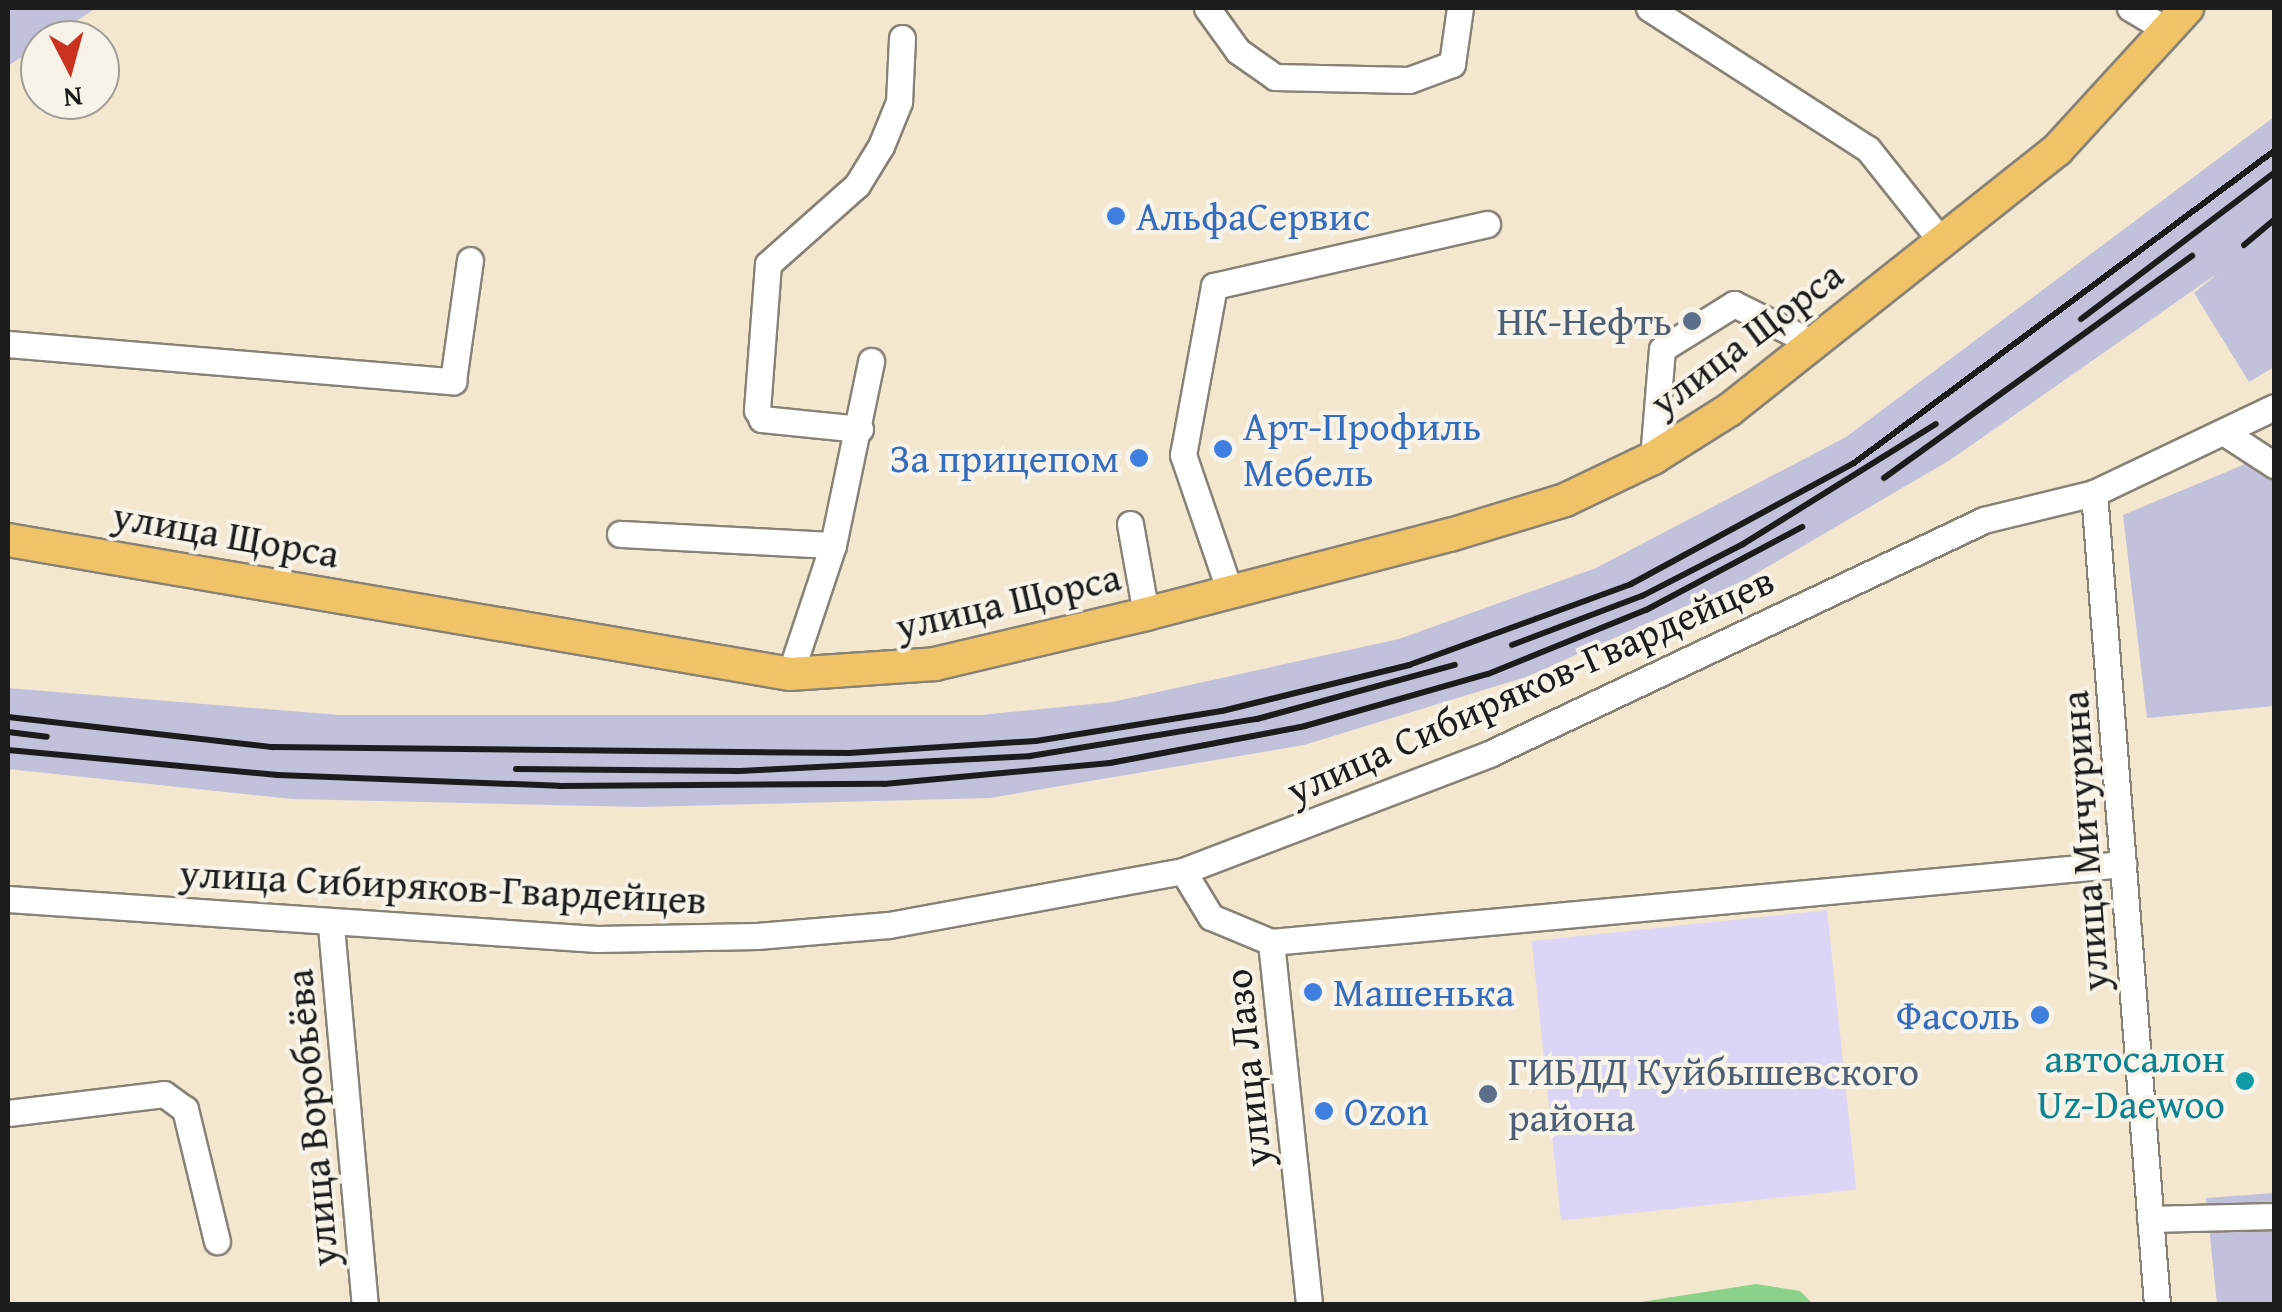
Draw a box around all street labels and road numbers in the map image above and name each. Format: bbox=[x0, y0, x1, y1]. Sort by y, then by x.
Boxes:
street label: улица Щорса bbox=[1640, 250, 1852, 426]
street label: улица Щорса bbox=[109, 490, 343, 578]
street label: улица Щорса bbox=[891, 552, 1125, 650]
street label: улица Сибиряков-Гвардейцев bbox=[1279, 556, 1781, 814]
street label: улица Мичурина bbox=[2050, 689, 2118, 993]
street label: улица Сибиряков-Гвардейцев bbox=[178, 848, 708, 924]
street label: улица Воробьёва bbox=[274, 967, 348, 1269]
street label: улица Лазо bbox=[1213, 967, 1281, 1169]

